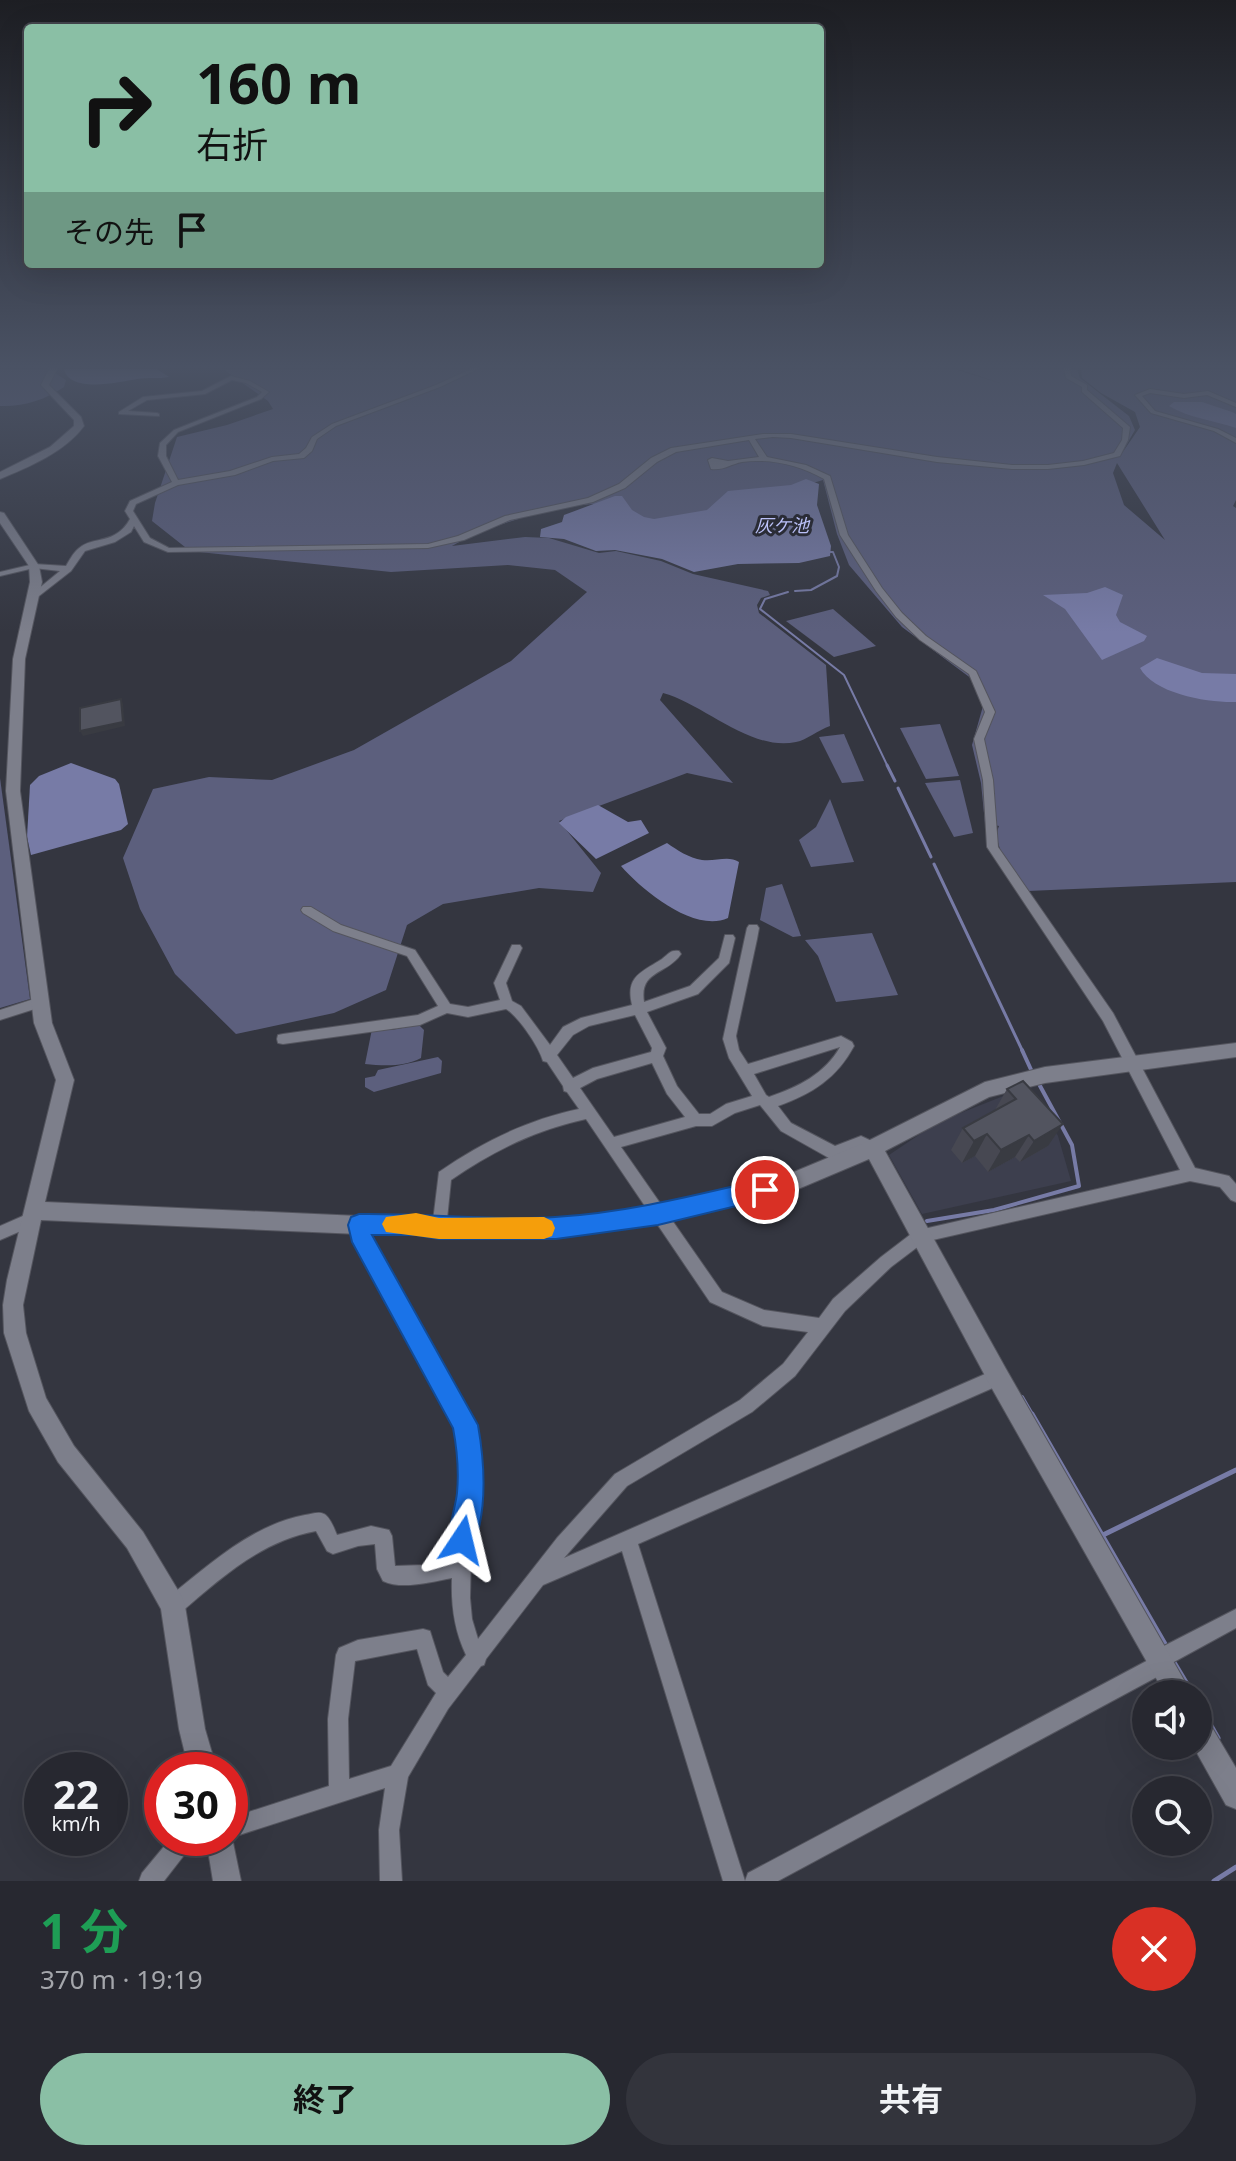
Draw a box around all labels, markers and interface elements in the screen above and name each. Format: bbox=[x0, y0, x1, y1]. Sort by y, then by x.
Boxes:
text: 160 m bbox=[196, 44, 361, 120]
icon: right bbox=[64, 56, 168, 160]
text: 右折 bbox=[196, 120, 268, 169]
icon: arrive bbox=[170, 208, 214, 252]
text: その先 bbox=[64, 211, 154, 252]
water label: 灰ケ池 bbox=[755, 513, 811, 537]
pin bbox=[731, 1156, 799, 1224]
icon: arrive bbox=[743, 1168, 787, 1212]
position arrow bbox=[420, 1498, 504, 1582]
map controls bbox=[1132, 1680, 1212, 1856]
button: sound bbox=[1132, 1680, 1212, 1760]
speed limit sign: 30 bbox=[144, 1752, 248, 1856]
text: 22 bbox=[53, 1766, 99, 1821]
button: search bbox=[1132, 1776, 1212, 1856]
text: km/h bbox=[51, 1810, 101, 1837]
text: 1 分 bbox=[40, 1898, 128, 1963]
button: close bbox=[1112, 1907, 1196, 1991]
text: 370 m · 19:19 bbox=[40, 1961, 203, 1997]
button: 終了 bbox=[40, 2053, 610, 2145]
button: 共有 bbox=[626, 2053, 1196, 2145]

